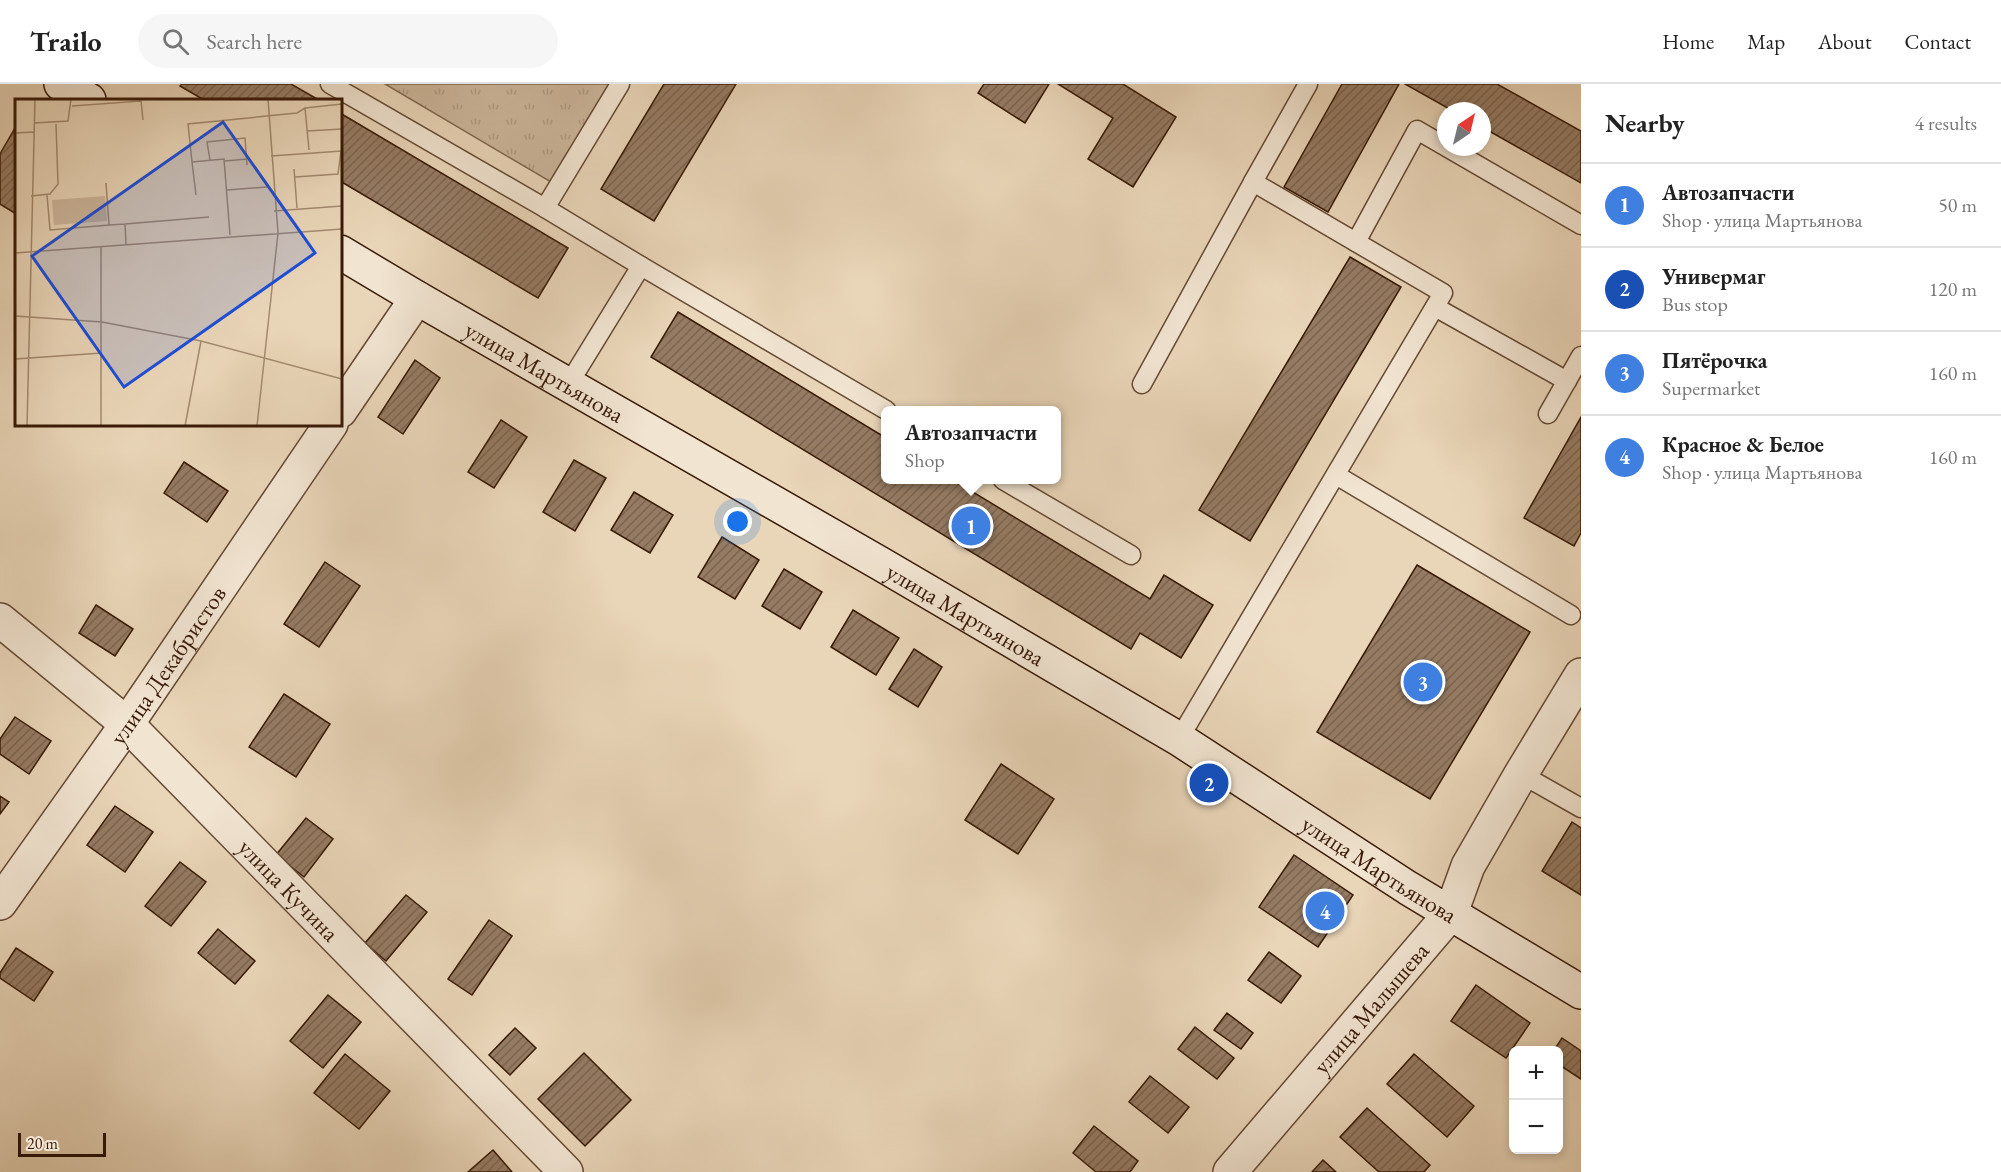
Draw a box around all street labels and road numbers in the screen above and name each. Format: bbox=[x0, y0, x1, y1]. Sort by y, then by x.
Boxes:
street label: улица Мартьянова bbox=[460, 313, 630, 429]
street label: улица Мартьянова bbox=[881, 555, 1051, 673]
street label: улица Декабристов bbox=[102, 579, 232, 750]
street label: улица Мартьянова bbox=[1296, 808, 1463, 930]
street label: улица Кучина bbox=[232, 832, 347, 948]
street label: улица Малышева bbox=[1305, 935, 1435, 1080]

